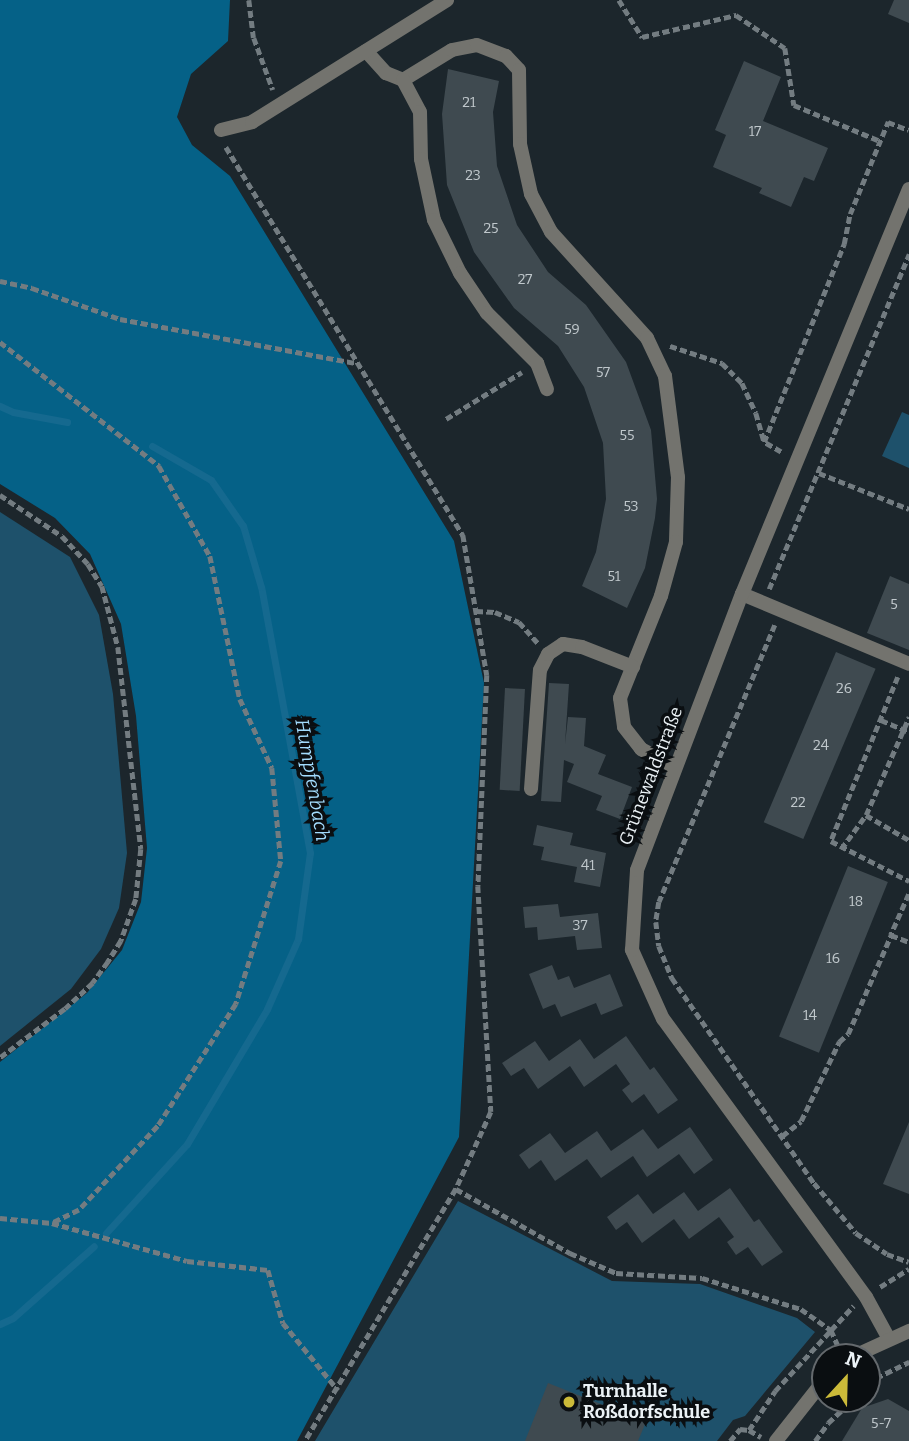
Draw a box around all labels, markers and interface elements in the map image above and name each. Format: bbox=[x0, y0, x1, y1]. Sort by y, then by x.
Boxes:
house number: 21 bbox=[462, 95, 476, 111]
house number: 17 bbox=[749, 124, 761, 140]
house number: 23 bbox=[465, 168, 481, 184]
house number: 25 bbox=[483, 221, 499, 237]
house number: 27 bbox=[518, 272, 532, 288]
house number: 59 bbox=[564, 322, 580, 338]
house number: 57 bbox=[596, 365, 610, 381]
house number: 55 bbox=[620, 428, 634, 444]
house number: 53 bbox=[623, 499, 639, 515]
house number: 51 bbox=[608, 569, 620, 585]
house number: 5 bbox=[890, 597, 898, 613]
house number: 26 bbox=[836, 681, 852, 697]
street label: Grünewaldstraße bbox=[615, 704, 687, 848]
water label: Humpfenbach bbox=[290, 717, 334, 843]
house number: 24 bbox=[813, 738, 829, 754]
house number: 22 bbox=[790, 795, 806, 811]
house number: 41 bbox=[581, 858, 595, 874]
house number: 18 bbox=[849, 894, 863, 910]
house number: 37 bbox=[572, 918, 588, 934]
house number: 16 bbox=[826, 951, 840, 967]
house number: 14 bbox=[803, 1008, 817, 1024]
north arrow bbox=[811, 1343, 881, 1413]
text: N bbox=[842, 1347, 864, 1373]
place label: Turnhalle Roßdorfschule bbox=[583, 1381, 710, 1424]
marker: Turnhalle Roßdorfschule bbox=[561, 1394, 577, 1410]
house number: 5-7 bbox=[871, 1416, 891, 1432]

